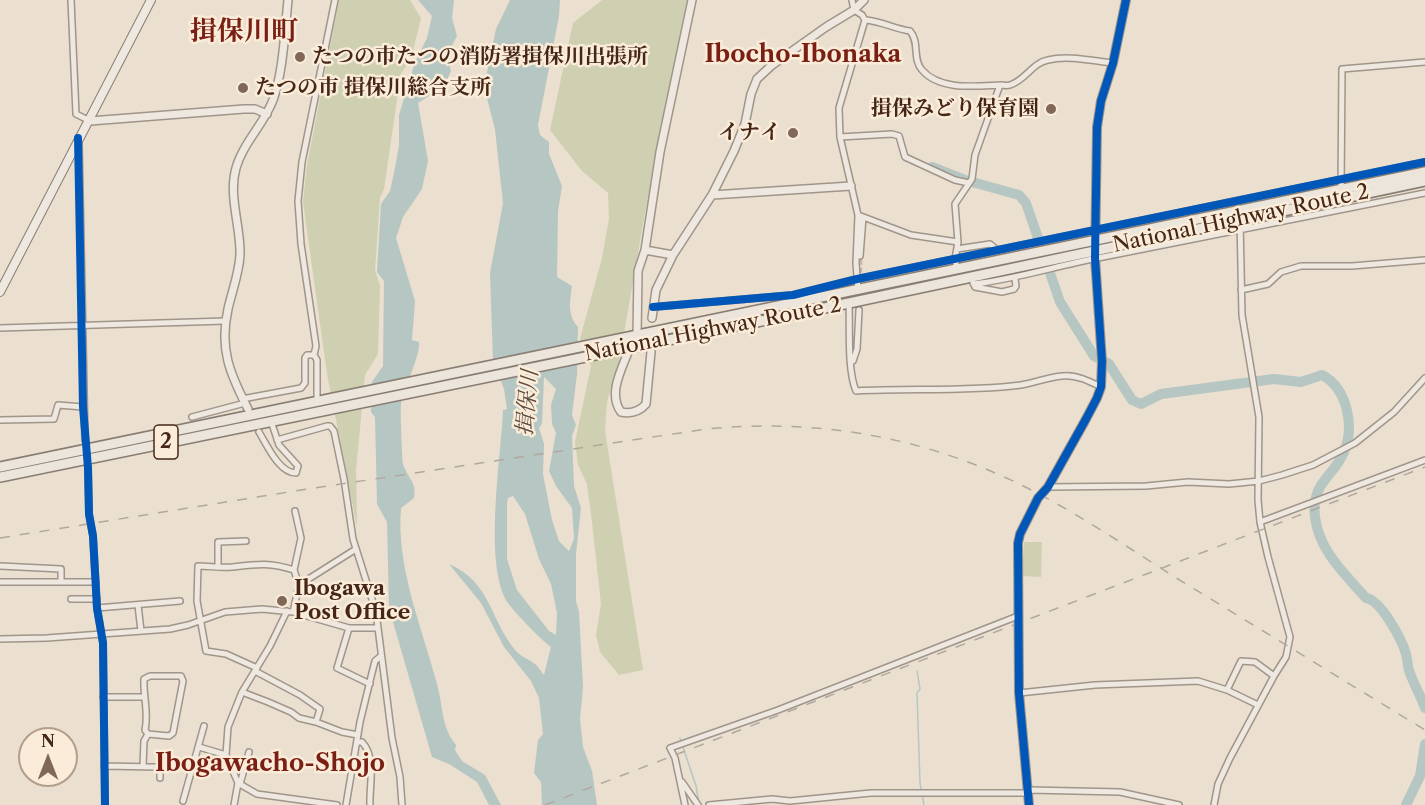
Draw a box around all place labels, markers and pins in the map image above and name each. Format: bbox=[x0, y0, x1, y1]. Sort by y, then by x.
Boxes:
place label: たつの市たつの消防署揖保川出張所 bbox=[312, 44, 648, 70]
marker: たつの市たつの消防署揖保川出張所 bbox=[293, 50, 307, 64]
place label: たつの市 揖保川総合支所 bbox=[255, 75, 491, 101]
marker: たつの市 揖保川総合支所 bbox=[236, 81, 250, 95]
place label: 揖保みどり保育園 bbox=[871, 96, 1039, 122]
marker: 揖保みどり保育園 bbox=[1044, 102, 1058, 116]
place label: イナイ bbox=[718, 120, 781, 146]
marker: イナイ bbox=[786, 126, 800, 140]
place label: Ibogawa Post Office bbox=[294, 576, 410, 626]
marker: Ibogawa Post Office bbox=[275, 594, 289, 608]

